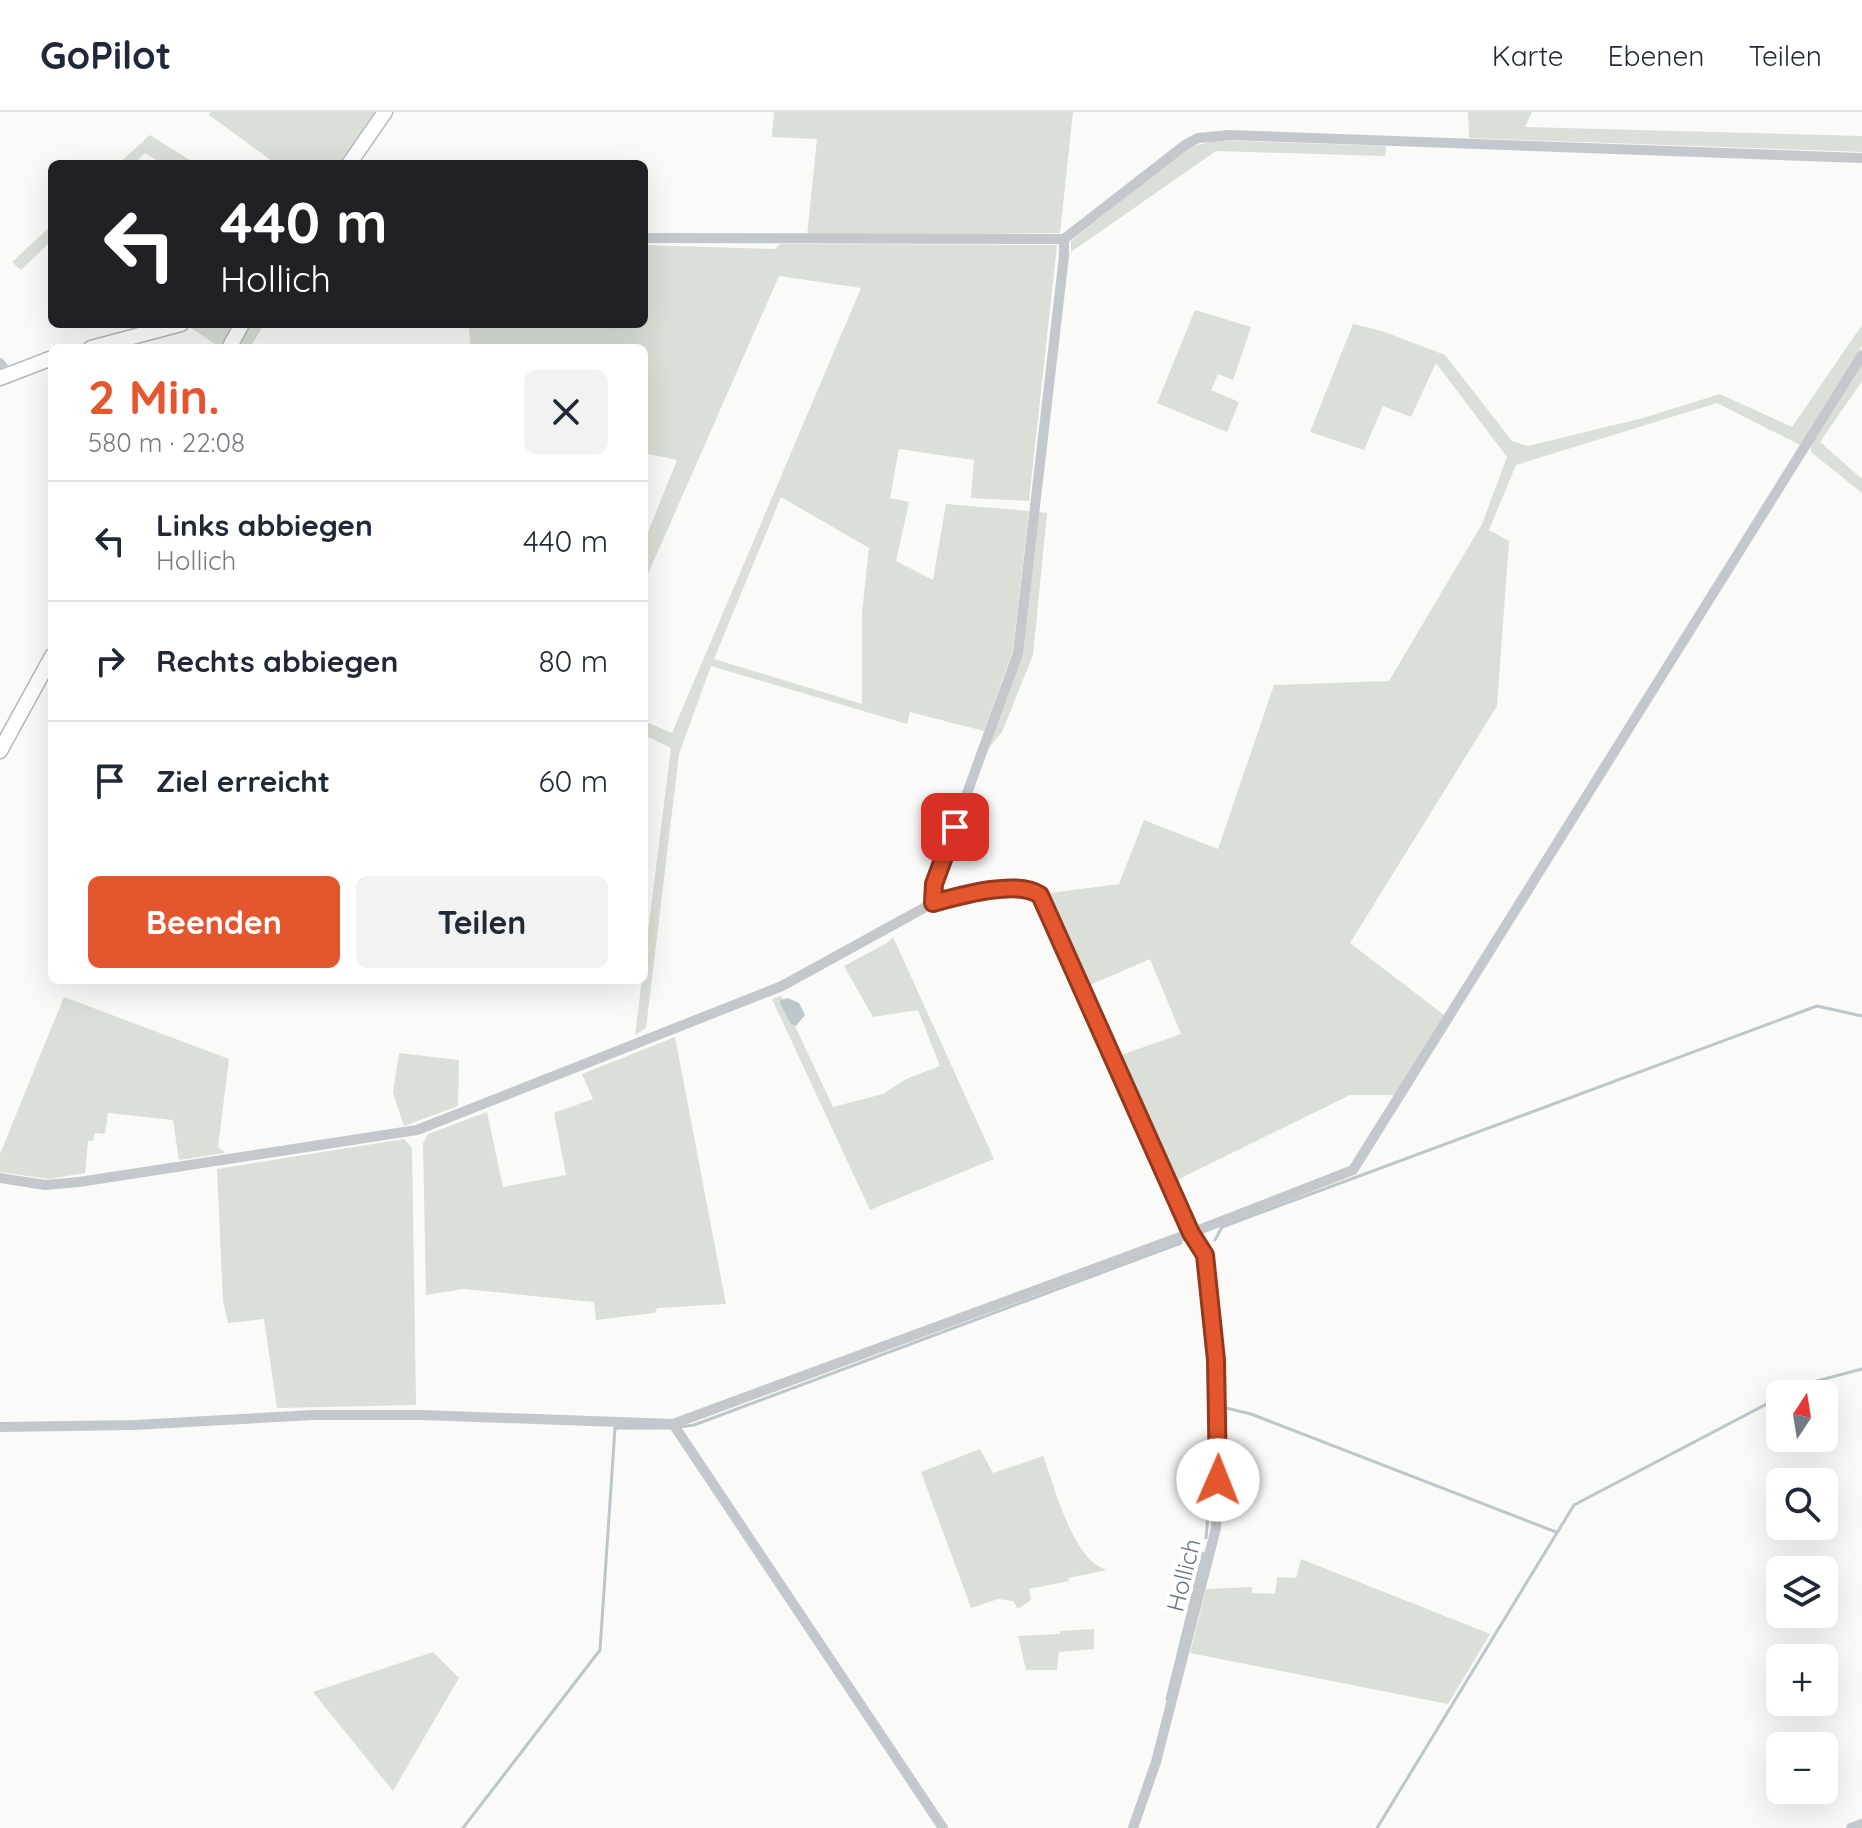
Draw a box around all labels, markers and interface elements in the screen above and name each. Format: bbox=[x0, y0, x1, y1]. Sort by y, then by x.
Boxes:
text: GoPilot bbox=[40, 31, 171, 79]
text: Karte bbox=[1492, 38, 1564, 73]
text: Ebenen bbox=[1608, 38, 1704, 73]
text: Teilen bbox=[1748, 38, 1822, 73]
text: 440 m bbox=[220, 187, 388, 257]
icon: left bbox=[88, 192, 192, 296]
text: Hollich bbox=[220, 256, 331, 301]
text: 2 Min. bbox=[88, 366, 220, 426]
button: close bbox=[524, 370, 608, 454]
text: 580 m · 22:08 bbox=[88, 426, 245, 459]
text: Links abbiegen bbox=[156, 506, 373, 544]
icon: left bbox=[88, 519, 132, 563]
text: 440 m bbox=[523, 522, 608, 560]
text: Hollich bbox=[156, 544, 236, 577]
icon: right bbox=[88, 639, 132, 683]
text: Rechts abbiegen bbox=[156, 642, 398, 680]
text: 80 m bbox=[538, 642, 608, 680]
icon: arrive bbox=[88, 759, 132, 803]
text: Ziel erreicht bbox=[156, 762, 330, 800]
text: 60 m bbox=[538, 762, 608, 800]
pin bbox=[921, 793, 989, 861]
icon: arrive bbox=[933, 805, 977, 849]
button: Beenden bbox=[88, 876, 340, 968]
button: Teilen bbox=[356, 876, 608, 968]
north arrow bbox=[1766, 1380, 1838, 1452]
map controls bbox=[1766, 1380, 1838, 1804]
position arrow bbox=[1176, 1438, 1260, 1522]
button: search bbox=[1766, 1468, 1838, 1540]
street label: Hollich bbox=[1159, 1535, 1207, 1615]
button: layers bbox=[1766, 1556, 1838, 1628]
button: + bbox=[1766, 1644, 1838, 1716]
button: − bbox=[1766, 1732, 1838, 1804]

